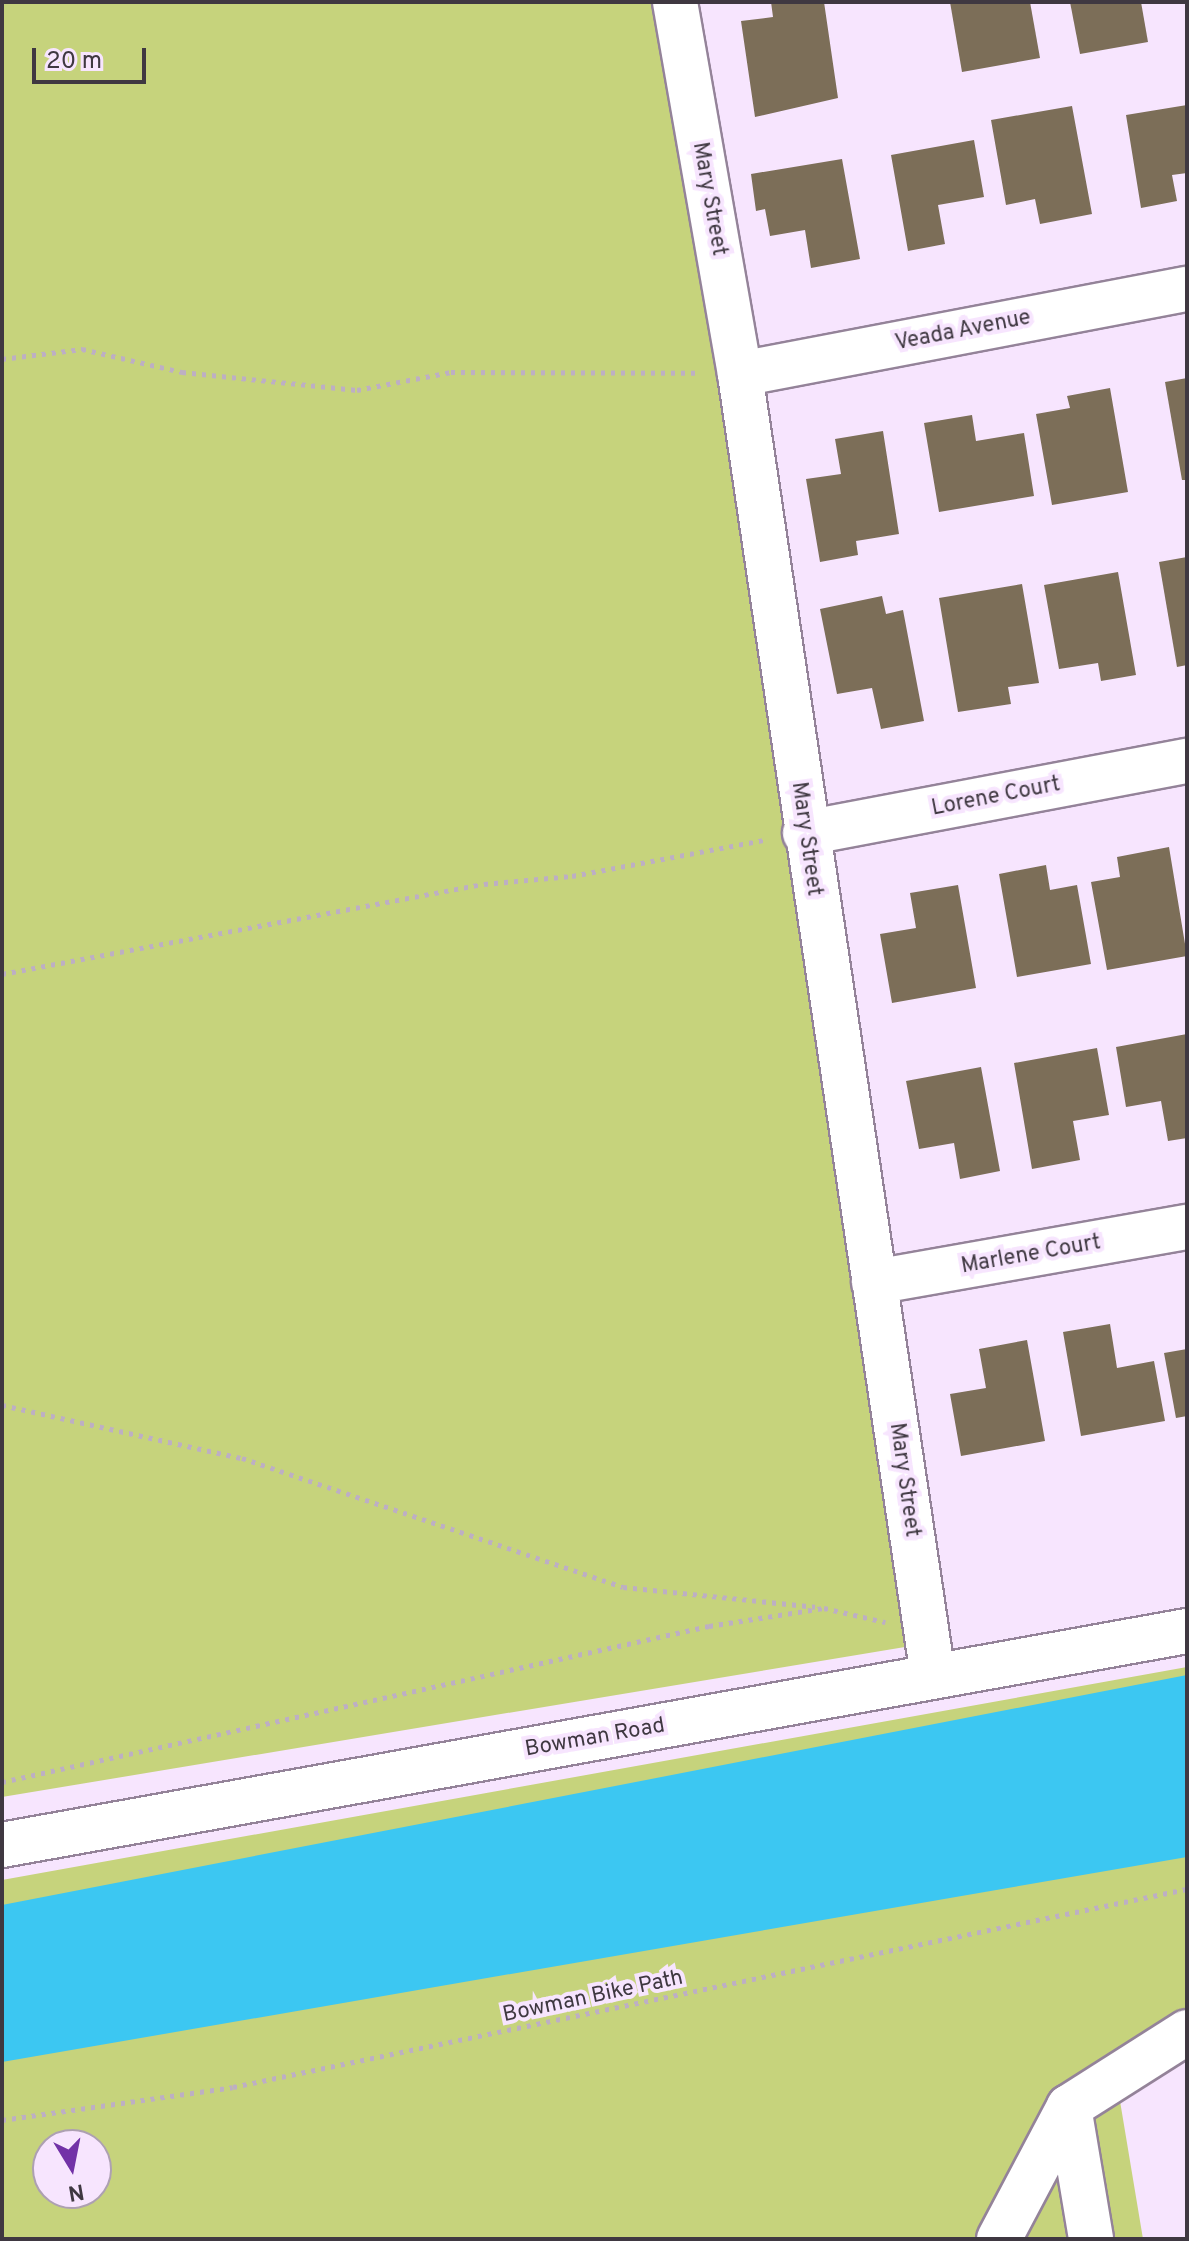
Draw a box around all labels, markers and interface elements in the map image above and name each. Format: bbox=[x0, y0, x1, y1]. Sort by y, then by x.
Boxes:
scale bar bbox=[36, 32, 150, 82]
text: 20 m bbox=[46, 47, 102, 77]
street label: Mary Street bbox=[686, 140, 732, 258]
street label: Veada Avenue bbox=[892, 305, 1034, 357]
street label: Lorene Court bbox=[929, 772, 1063, 822]
street label: Mary Street bbox=[785, 780, 827, 898]
street label: Marlene Court bbox=[959, 1230, 1103, 1280]
street label: Mary Street bbox=[883, 1421, 925, 1539]
street label: Bowman Road bbox=[523, 1713, 667, 1763]
street label: Bowman Bike Path bbox=[500, 1965, 686, 2029]
north arrow bbox=[32, 2129, 112, 2209]
text: N bbox=[66, 2176, 86, 2206]

